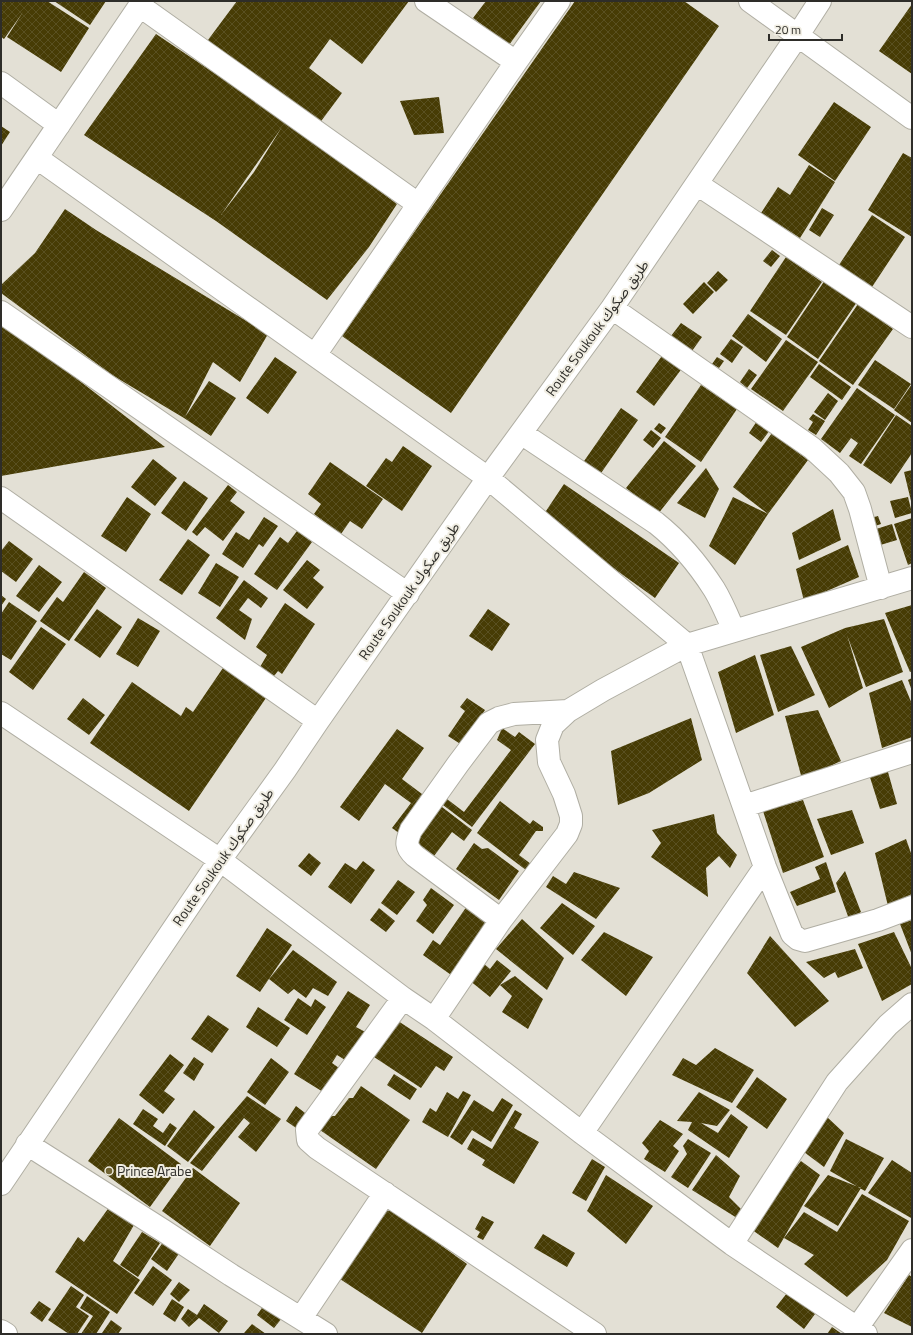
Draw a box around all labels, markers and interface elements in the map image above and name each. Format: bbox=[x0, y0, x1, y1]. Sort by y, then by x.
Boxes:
scale bar bbox=[769, 16, 842, 42]
text: 20 m bbox=[775, 20, 801, 39]
street label: Route Soukouk طريق صكوك bbox=[540, 255, 653, 400]
street label: Route Soukouk طريق صكوك bbox=[353, 518, 464, 664]
street label: Route Soukouk طريق صكوك bbox=[167, 784, 278, 930]
place label: Prince Arabe bbox=[117, 1160, 192, 1181]
marker: Prince Arabe bbox=[104, 1166, 114, 1176]

